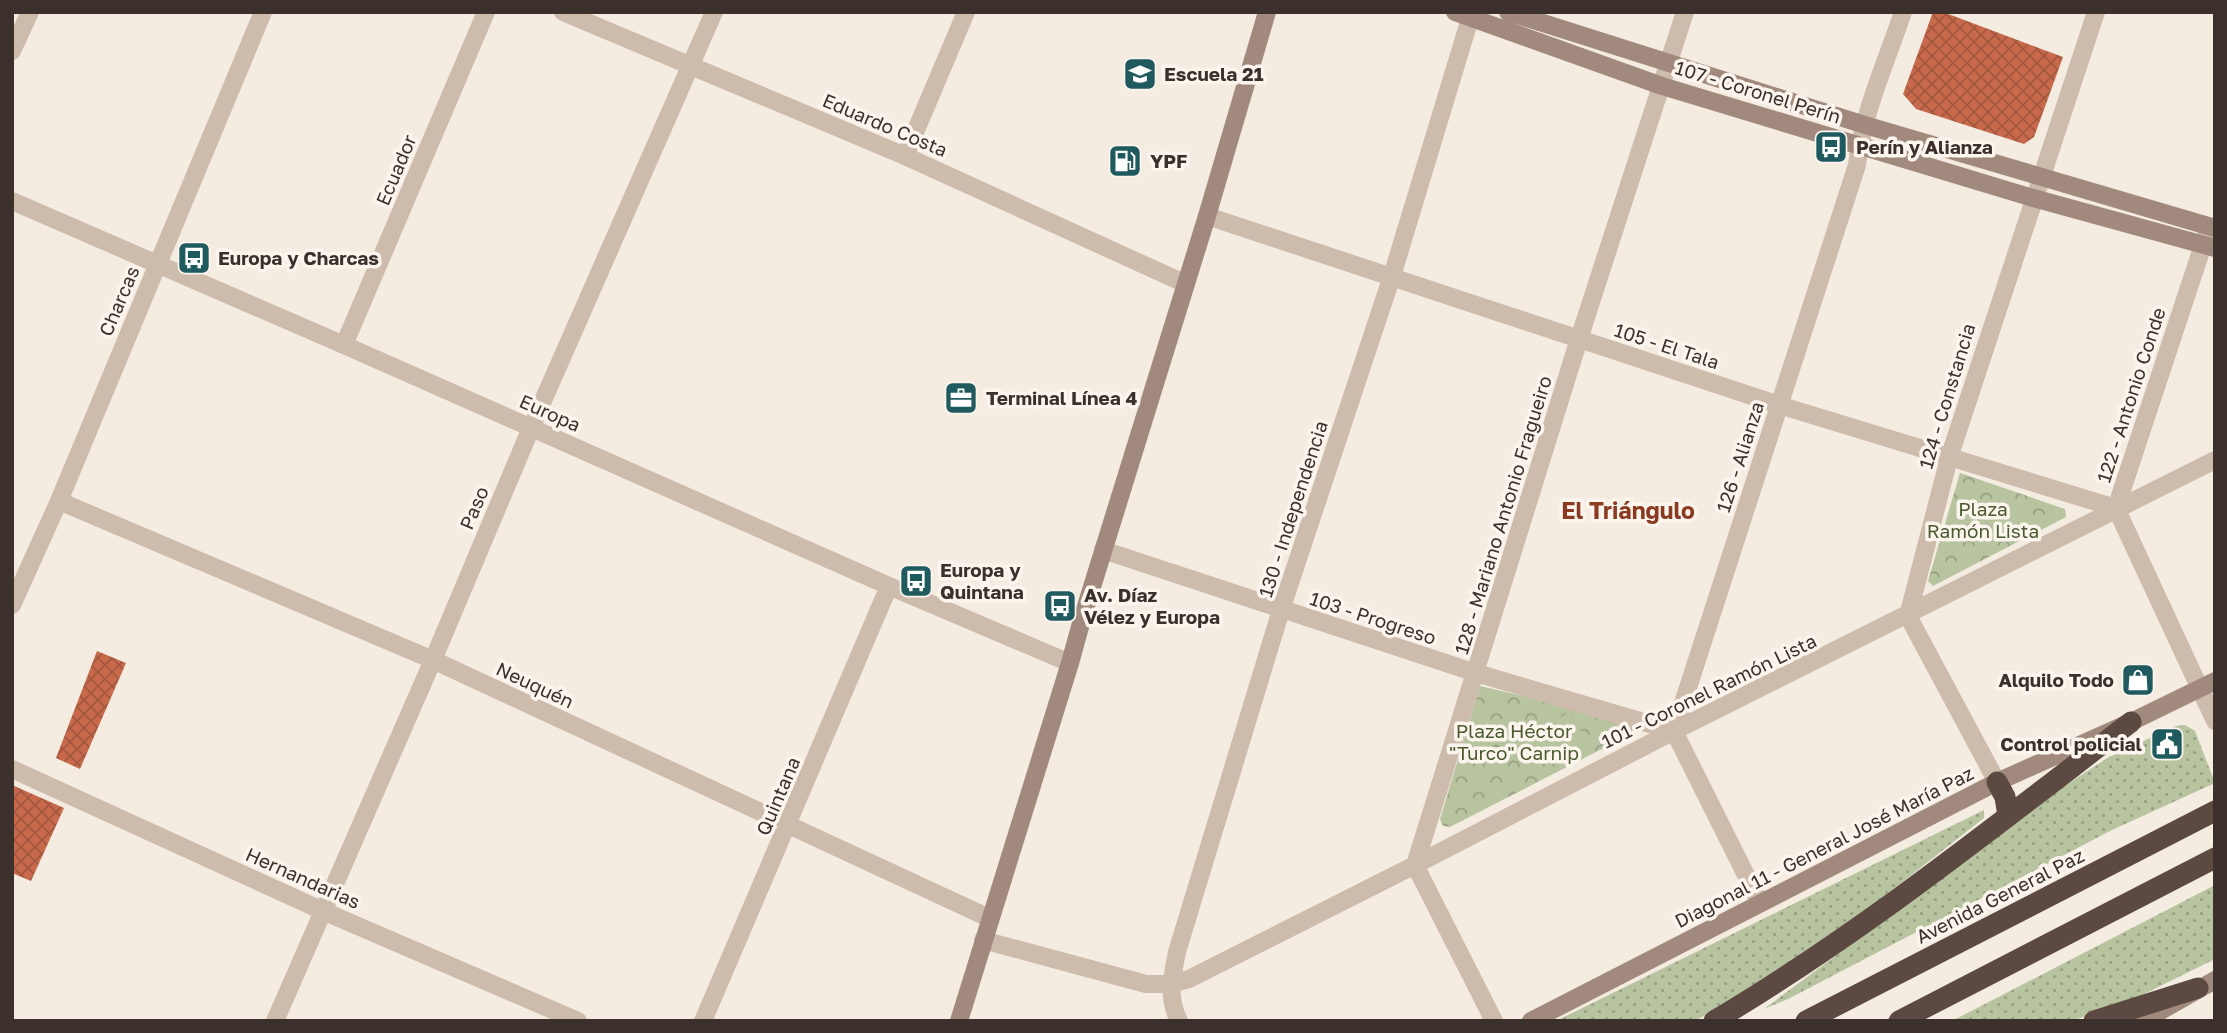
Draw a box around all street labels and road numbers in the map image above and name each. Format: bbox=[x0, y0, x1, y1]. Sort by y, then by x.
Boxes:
street label: 107 - Coronel Perín bbox=[1673, 55, 1844, 128]
street label: Eduardo Costa bbox=[819, 88, 951, 161]
street label: Ecuador bbox=[370, 130, 421, 209]
street label: Charcas bbox=[94, 262, 144, 339]
street label: 122 - Antonio Conde bbox=[2091, 304, 2170, 485]
street label: 105 - El Tala bbox=[1612, 318, 1722, 373]
street label: 124 - Constancia bbox=[1913, 320, 1980, 471]
street label: 128 - Mariano Antonio Fragueiro bbox=[1449, 373, 1556, 657]
street label: Europa bbox=[516, 389, 584, 436]
street label: 126 - Alianza bbox=[1711, 399, 1768, 515]
street label: 130 - Independencia bbox=[1253, 418, 1332, 600]
street label: Paso bbox=[454, 483, 493, 533]
street label: 103 - Progreso bbox=[1307, 586, 1439, 649]
street label: 101 - Coronel Ramón Lista bbox=[1598, 629, 1820, 753]
street label: Neuquén bbox=[493, 657, 578, 712]
street label: Quintana bbox=[751, 753, 804, 838]
street label: Diagonal 11 - General José María Paz bbox=[1671, 761, 1977, 932]
street label: Hernandarias bbox=[242, 842, 364, 913]
street label: Avenida General Paz bbox=[1912, 843, 2088, 948]

